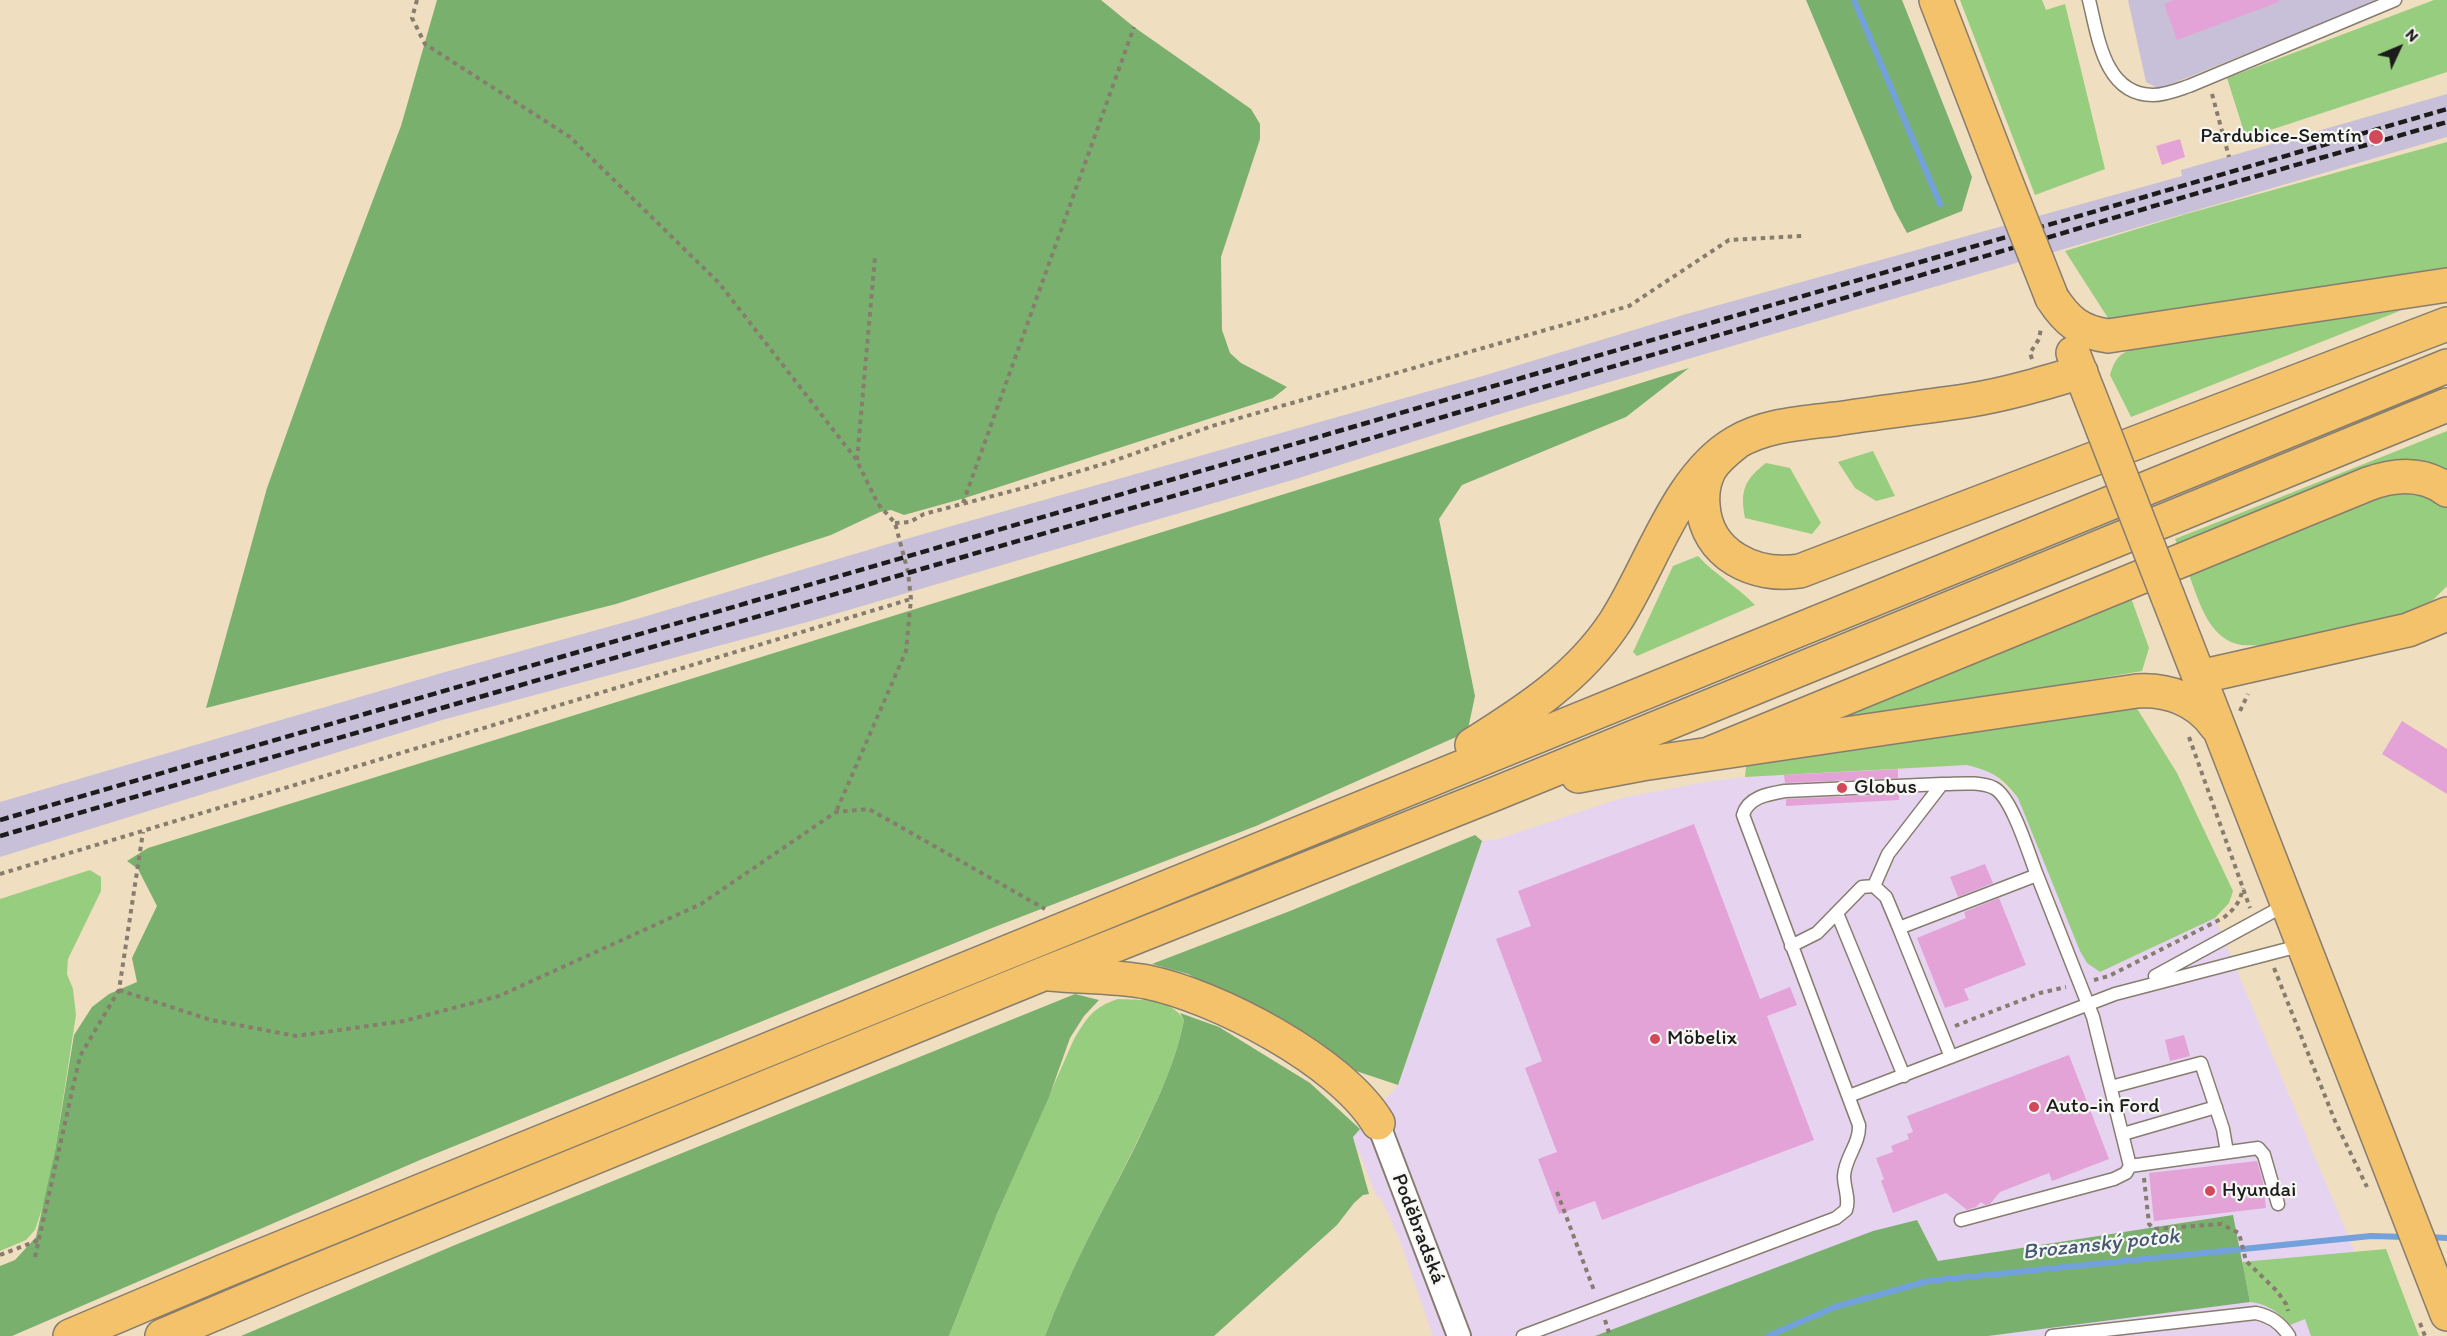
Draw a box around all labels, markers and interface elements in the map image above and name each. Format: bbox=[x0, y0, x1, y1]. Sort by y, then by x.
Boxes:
north arrow bbox=[2369, 18, 2429, 78]
text: N bbox=[2402, 25, 2423, 46]
place label: Pardubice-Semtín bbox=[2200, 124, 2362, 150]
marker: Pardubice-Semtín bbox=[2367, 128, 2385, 146]
place label: Globus bbox=[1854, 775, 1917, 801]
marker: Globus bbox=[1835, 781, 1849, 795]
place label: Möbelix bbox=[1667, 1026, 1737, 1052]
marker: Möbelix bbox=[1648, 1032, 1662, 1046]
place label: Auto-in Ford bbox=[2046, 1094, 2160, 1120]
marker: Auto-in Ford bbox=[2027, 1100, 2041, 1114]
street label: Poděbradská bbox=[1385, 1170, 1451, 1288]
place label: Hyundai bbox=[2222, 1178, 2296, 1204]
marker: Hyundai bbox=[2203, 1184, 2217, 1198]
water label: Brozanský potok bbox=[2021, 1224, 2181, 1266]

